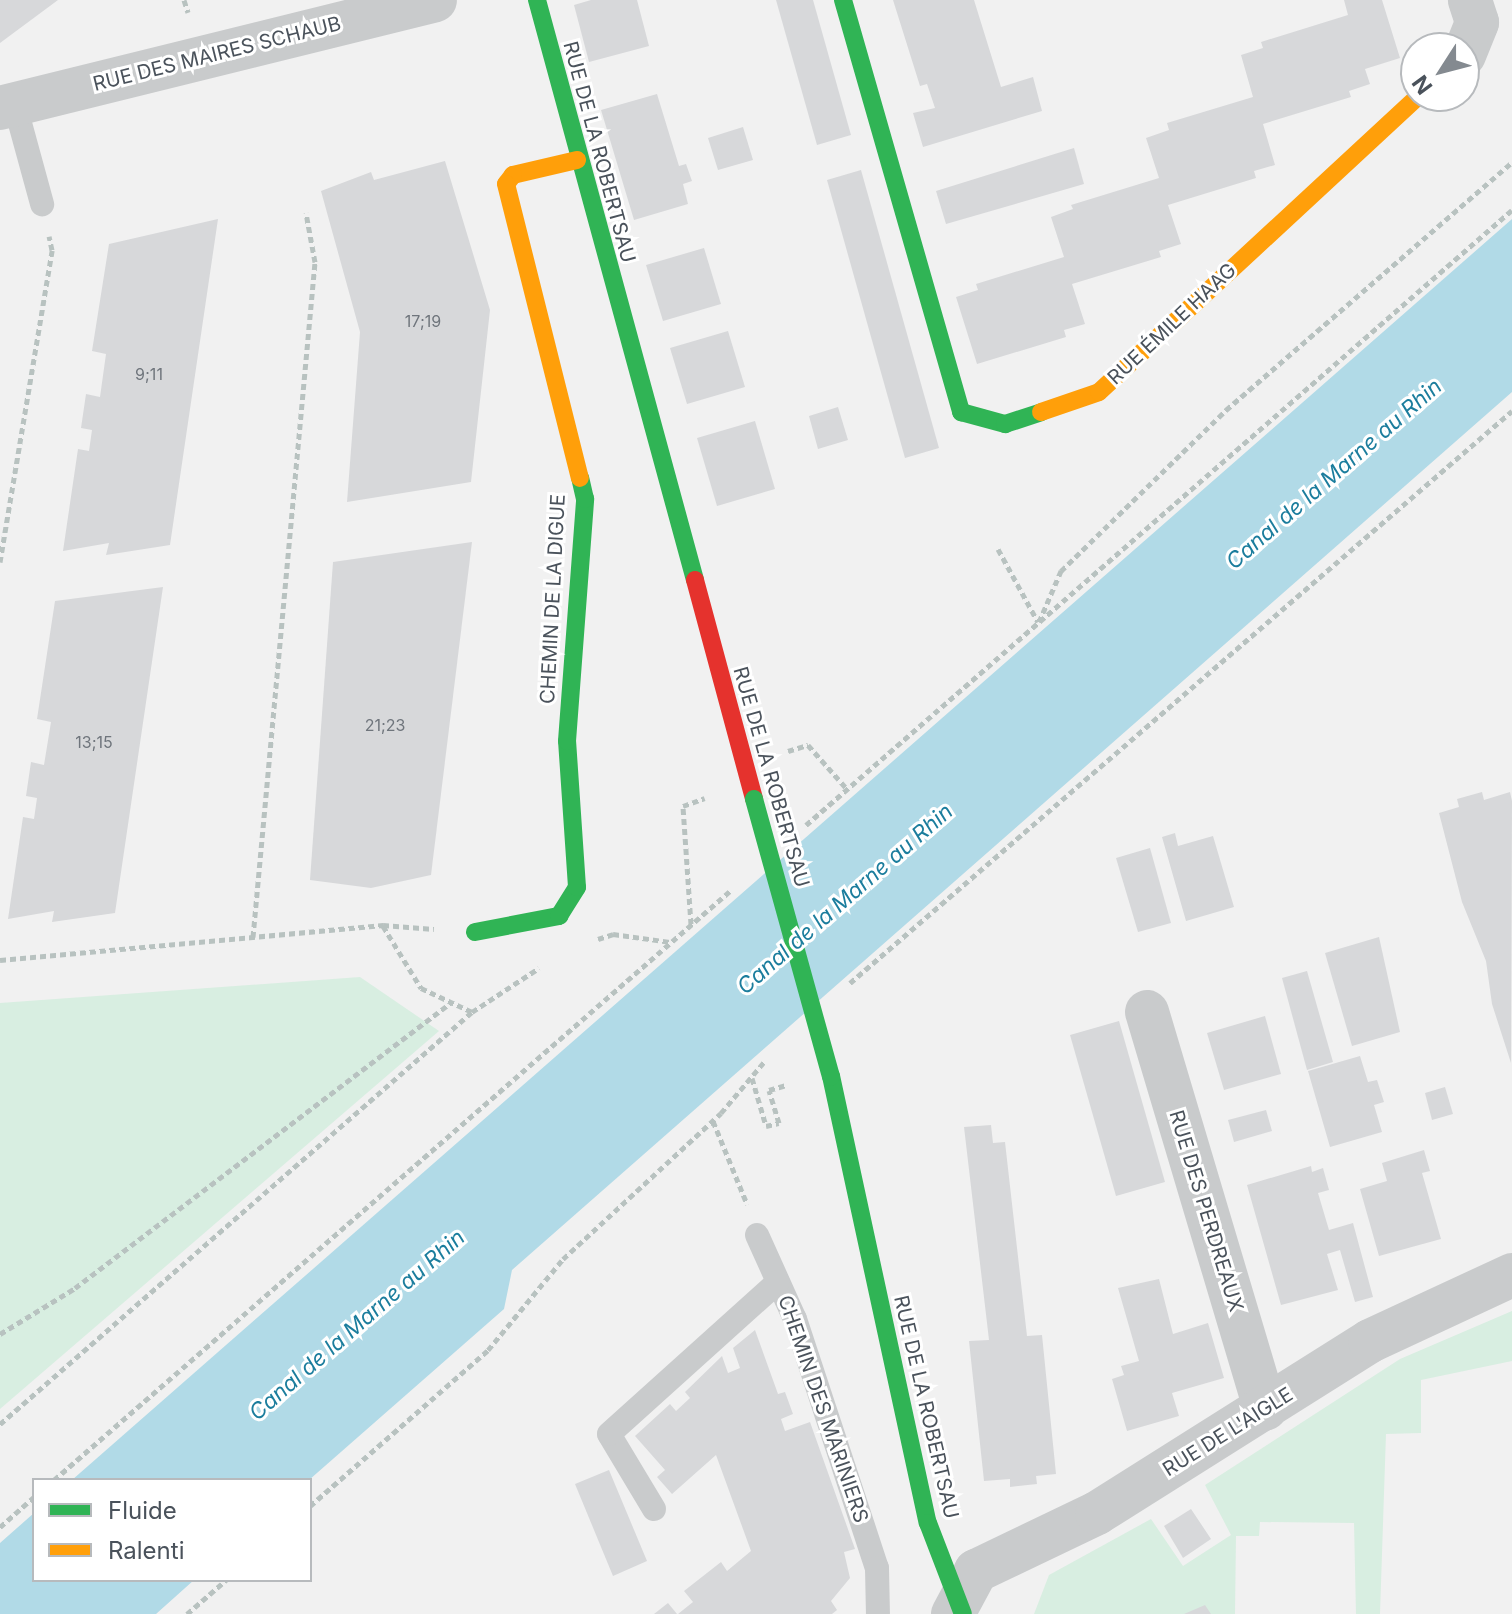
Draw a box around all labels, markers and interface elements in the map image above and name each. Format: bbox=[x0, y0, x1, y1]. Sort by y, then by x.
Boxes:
street label: RUE DES MAIRES SCHAUB bbox=[91, 12, 343, 96]
north arrow bbox=[1400, 32, 1480, 112]
street label: RUE DE LA ROBERTSAU bbox=[558, 39, 640, 265]
text: N bbox=[1407, 71, 1438, 99]
street label: RUE ÉMILE HAAG bbox=[1103, 258, 1241, 390]
house number: 17;19 bbox=[405, 311, 441, 331]
house number: 9;11 bbox=[135, 364, 163, 384]
water label: Canal de la Marne au Rhin bbox=[1221, 373, 1447, 575]
street label: CHEMIN DE LA DIGUE bbox=[536, 493, 570, 705]
street label: RUE DE LA ROBERTSAU bbox=[728, 664, 814, 890]
house number: 21;23 bbox=[365, 715, 405, 735]
house number: 13;15 bbox=[75, 732, 113, 752]
water label: Canal de la Marne au Rhin bbox=[732, 798, 958, 1000]
street label: RUE DES PERDREAUX bbox=[1164, 1107, 1248, 1315]
water label: Canal de la Marne au Rhin bbox=[244, 1224, 470, 1426]
street label: CHEMIN DES MARINIERS bbox=[773, 1292, 873, 1526]
street label: RUE DE LA ROBERTSAU bbox=[889, 1293, 963, 1521]
street label: RUE DE L'AIGLE bbox=[1159, 1382, 1297, 1482]
legend bbox=[32, 1478, 312, 1582]
text: Fluide bbox=[108, 1496, 177, 1525]
text: Ralenti bbox=[108, 1536, 184, 1565]

